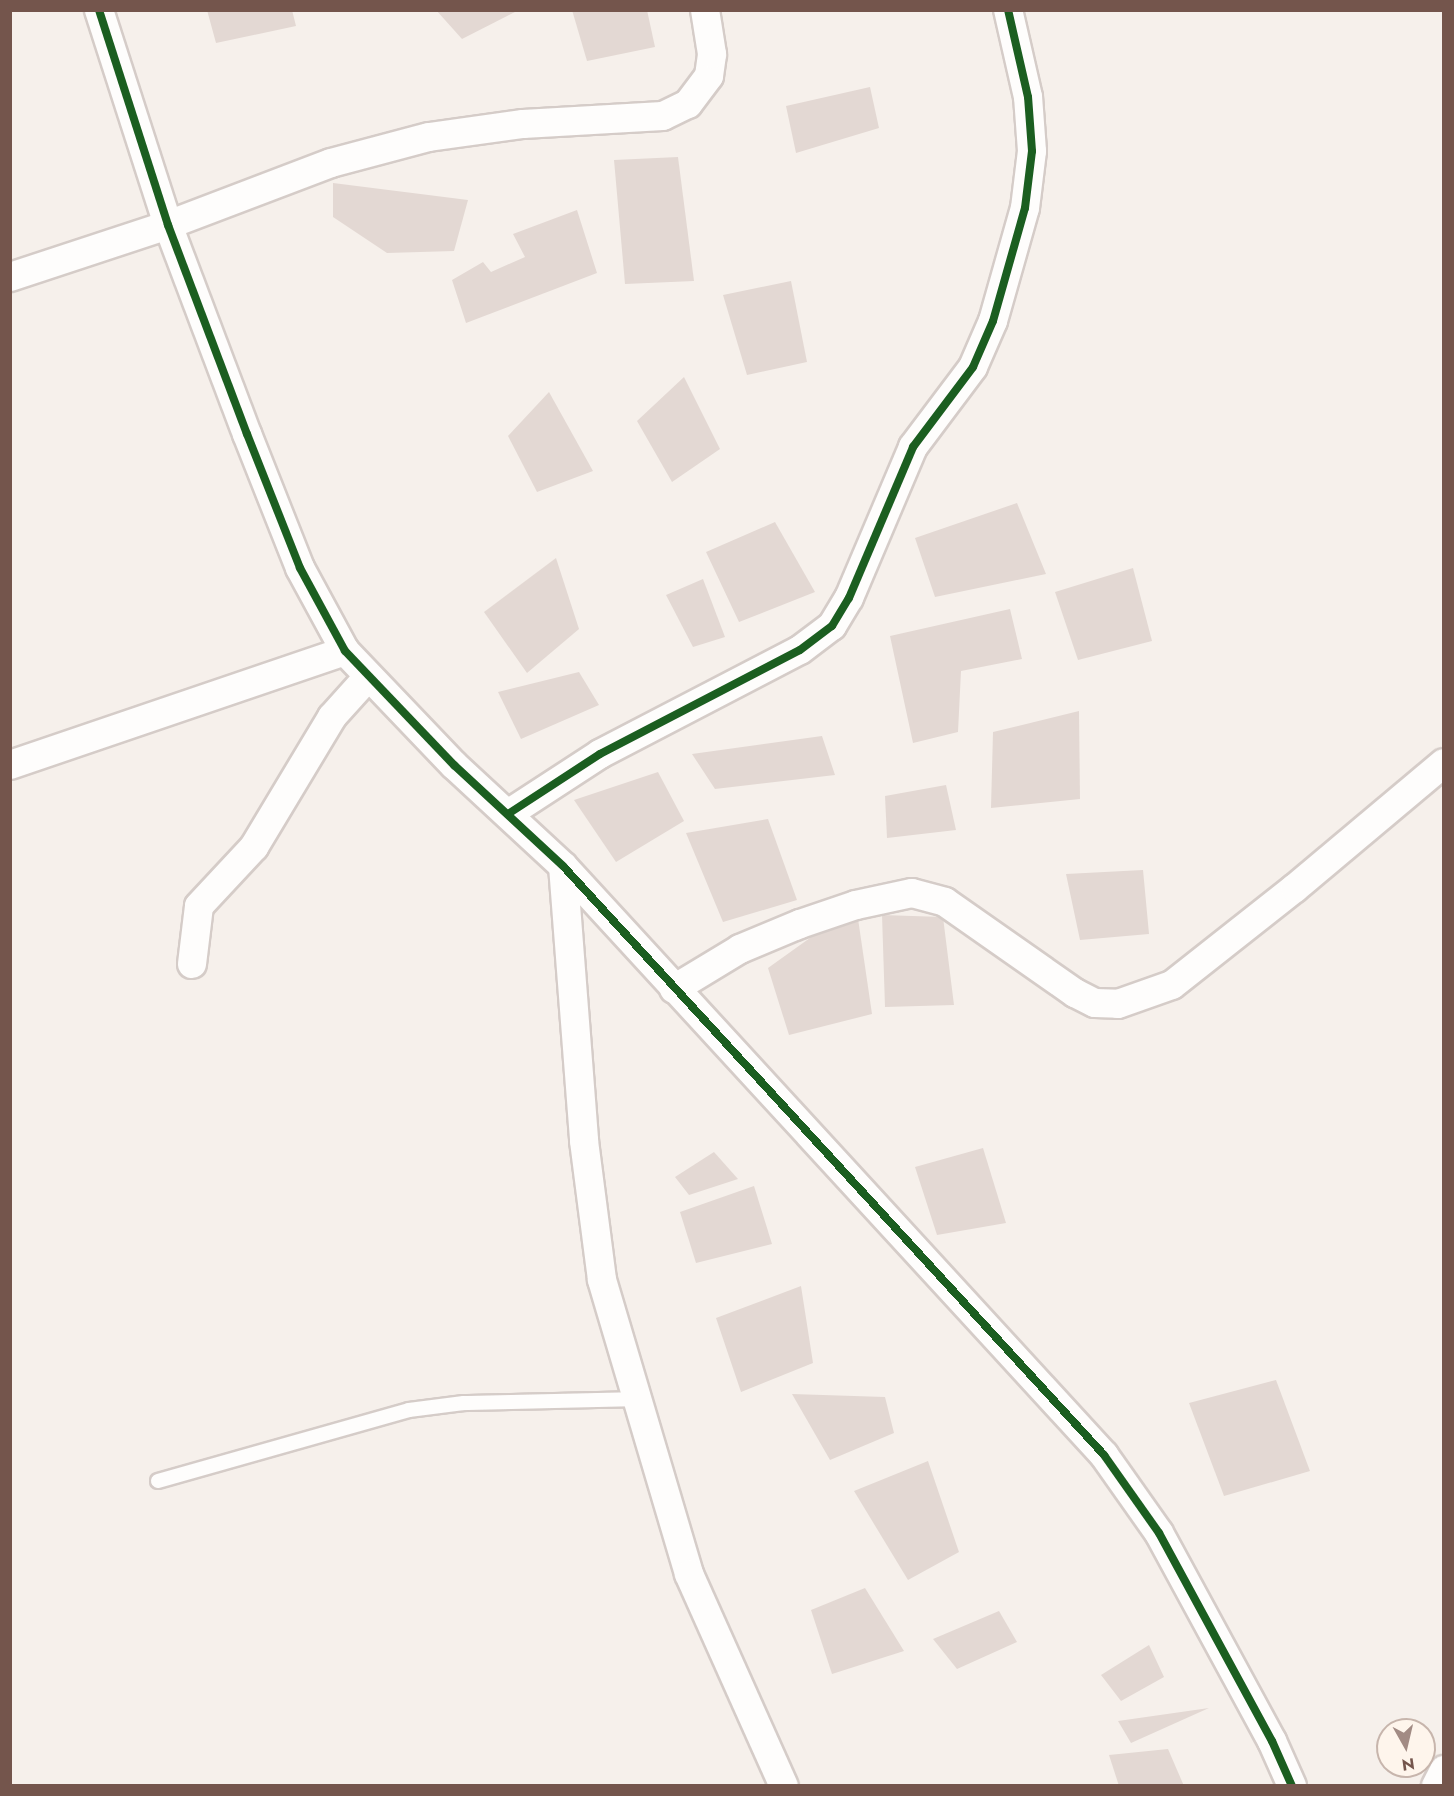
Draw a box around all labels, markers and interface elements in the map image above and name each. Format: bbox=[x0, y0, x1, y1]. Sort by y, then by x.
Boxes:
north arrow bbox=[1376, 1718, 1436, 1778]
text: N bbox=[1400, 1752, 1416, 1777]

